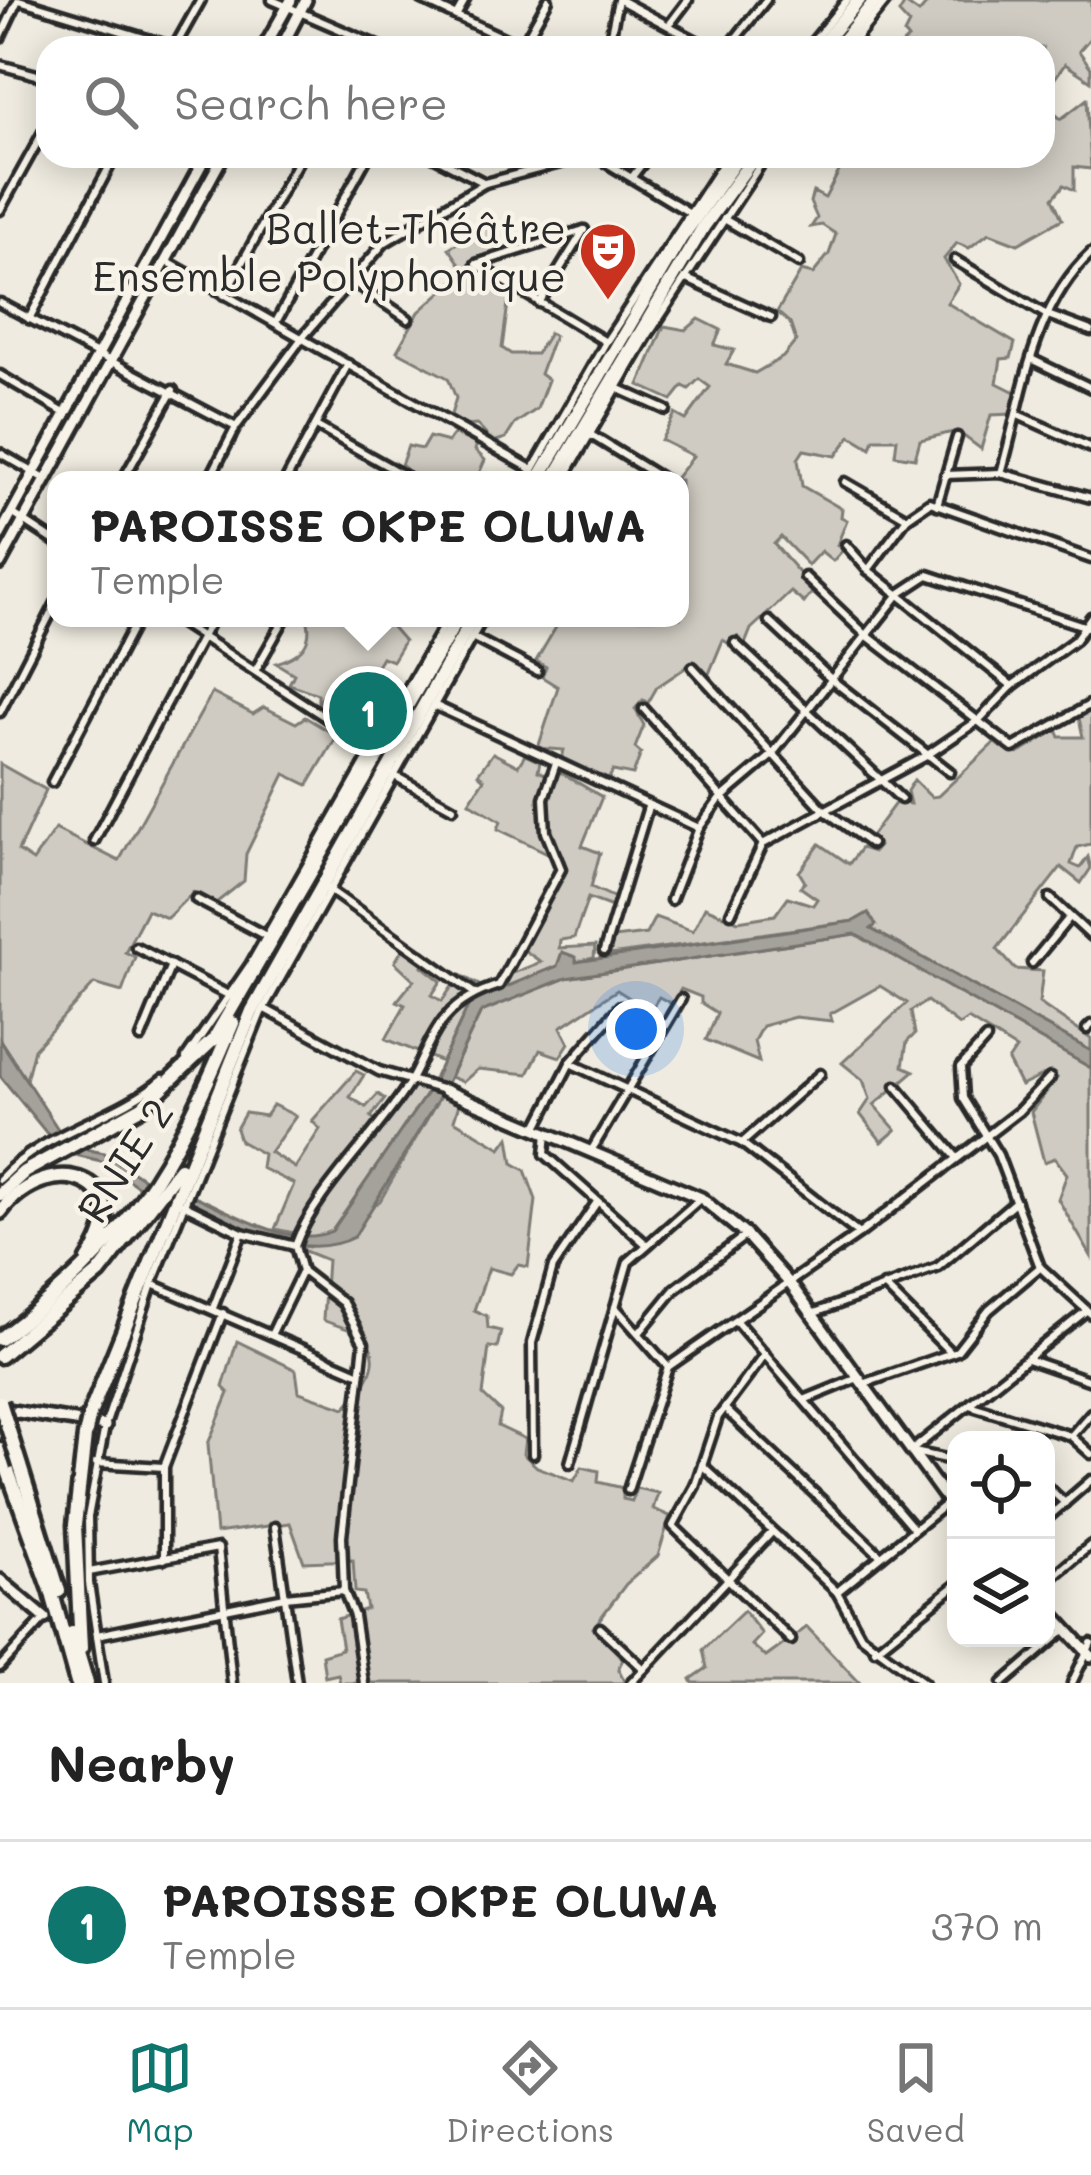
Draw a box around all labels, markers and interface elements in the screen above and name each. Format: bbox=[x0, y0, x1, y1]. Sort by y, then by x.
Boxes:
search box bbox=[36, 36, 1055, 168]
icon: search bbox=[78, 69, 144, 135]
text: Search here bbox=[174, 73, 448, 131]
place label: Ballet-Théâtre Ensemble Polyphonique bbox=[92, 200, 566, 303]
theatre icon: Ballet-Théâtre Ensemble Polyphonique bbox=[577, 220, 639, 302]
popup bbox=[47, 471, 689, 627]
text: PAROISSE OKPE OLUWA bbox=[90, 495, 646, 553]
text: Temple bbox=[90, 553, 225, 604]
pin: 1 bbox=[329, 666, 407, 756]
your location bbox=[606, 999, 666, 1059]
street label: RNIE 2 bbox=[64, 1087, 184, 1233]
map controls bbox=[947, 1431, 1055, 1647]
button: locate bbox=[947, 1431, 1055, 1539]
button: layers bbox=[947, 1539, 1055, 1647]
text: Nearby bbox=[48, 1728, 235, 1795]
text: PAROISSE OKPE OLUWA bbox=[162, 1870, 718, 1928]
text: 1 bbox=[78, 1899, 96, 1950]
text: 370 m bbox=[931, 1899, 1043, 1950]
text: Temple bbox=[162, 1928, 297, 1979]
tab: Map bbox=[126, 2035, 194, 2150]
tab: Directions bbox=[446, 2035, 614, 2150]
tab: Saved bbox=[867, 2035, 965, 2150]

